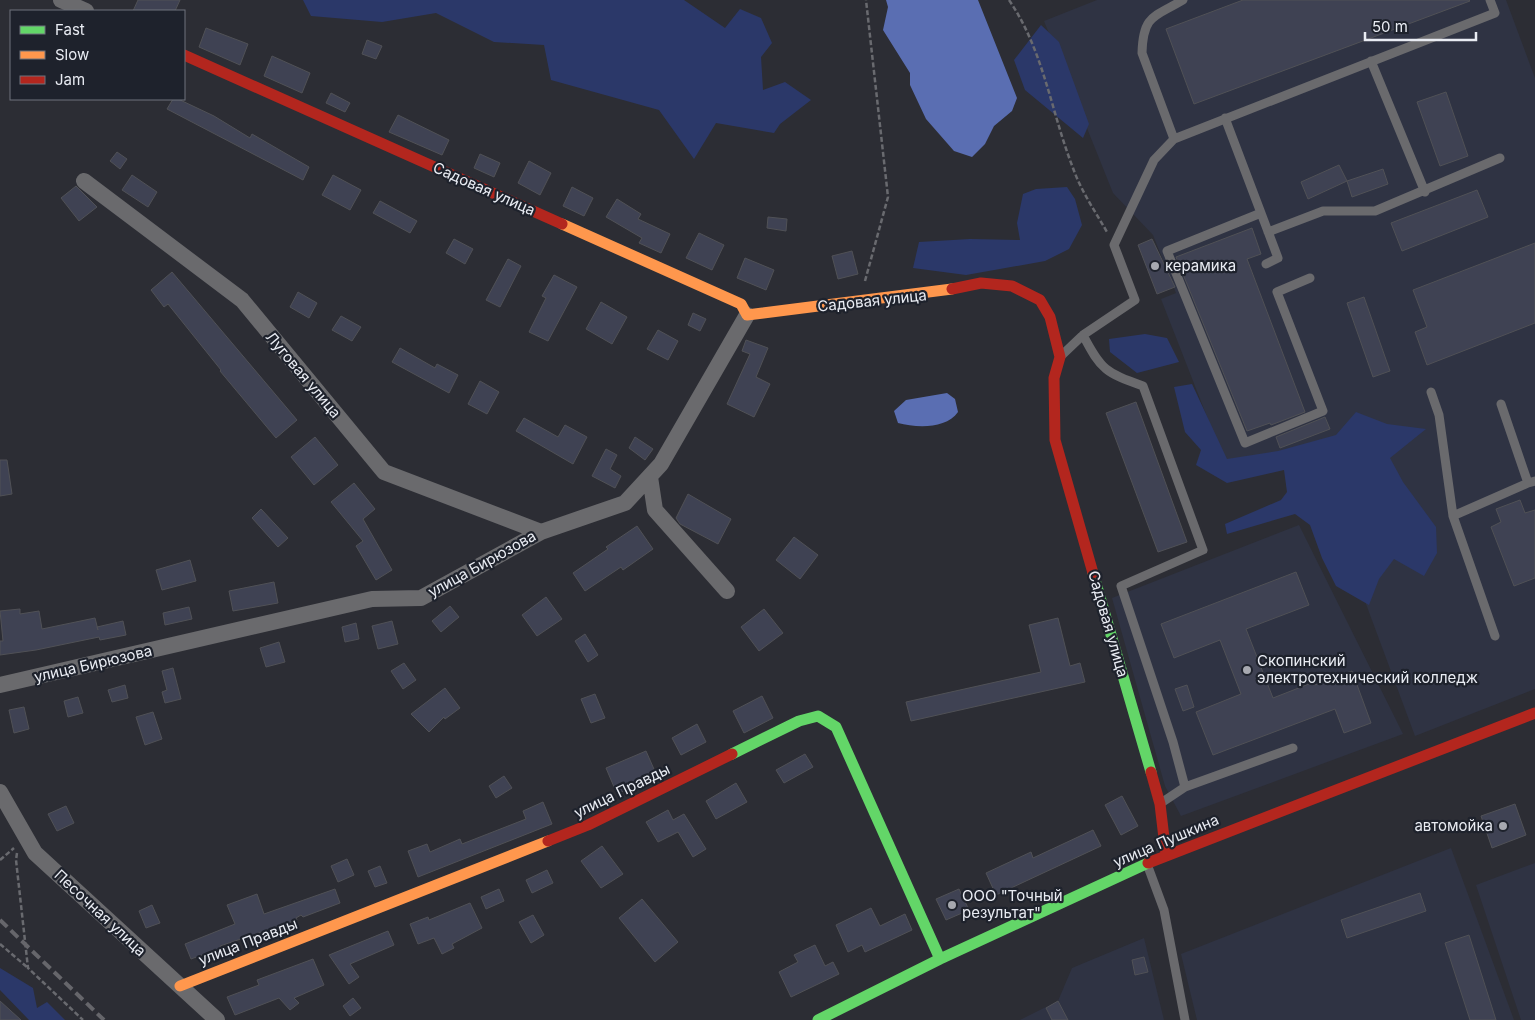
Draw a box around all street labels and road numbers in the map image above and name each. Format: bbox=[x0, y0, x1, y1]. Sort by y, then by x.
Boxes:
street label: Садовая улица bbox=[430, 158, 538, 220]
street label: Садовая улица bbox=[816, 285, 928, 316]
street label: Луговая улица bbox=[262, 328, 345, 422]
street label: улица Бирюзова bbox=[424, 526, 539, 601]
street label: Садовая улица bbox=[1084, 568, 1133, 679]
street label: улица Бирюзова bbox=[32, 641, 154, 686]
street label: улица Правды bbox=[571, 759, 673, 822]
street label: улица Пушкина bbox=[1110, 810, 1222, 871]
street label: Песочная улица bbox=[50, 865, 150, 960]
street label: улица Правды bbox=[196, 914, 300, 969]

